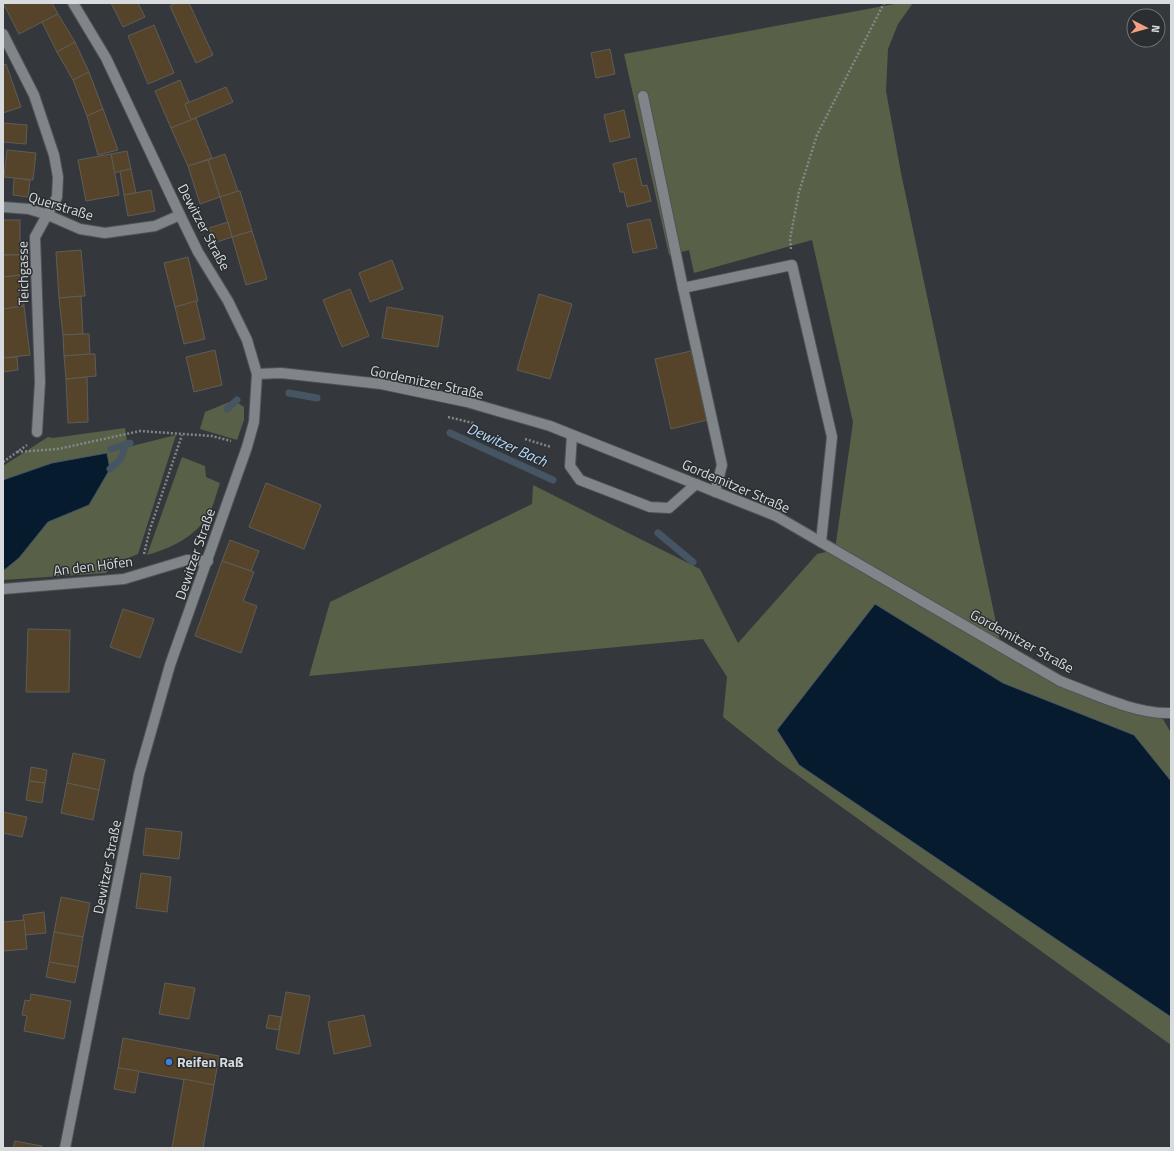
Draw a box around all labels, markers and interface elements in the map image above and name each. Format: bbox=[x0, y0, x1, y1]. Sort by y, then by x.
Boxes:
north arrow bbox=[1126, 8, 1166, 48]
text: N bbox=[1148, 24, 1164, 34]
street label: Dewitzer Straße bbox=[173, 180, 236, 274]
street label: Querstraße bbox=[26, 186, 96, 225]
street label: Teichgasse bbox=[11, 241, 34, 305]
street label: Gordemitzer Straße bbox=[368, 359, 486, 404]
water label: Dewitzer Bach bbox=[463, 417, 551, 473]
street label: Gordemitzer Straße bbox=[679, 453, 793, 518]
street label: Dewitzer Straße bbox=[169, 505, 220, 602]
street label: An den Höfen bbox=[52, 550, 134, 581]
street label: Gordemitzer Straße bbox=[967, 603, 1078, 678]
street label: Dewitzer Straße bbox=[87, 818, 126, 916]
place label: Reifen Raß bbox=[177, 1051, 244, 1072]
marker: Reifen Raß bbox=[164, 1057, 174, 1067]

